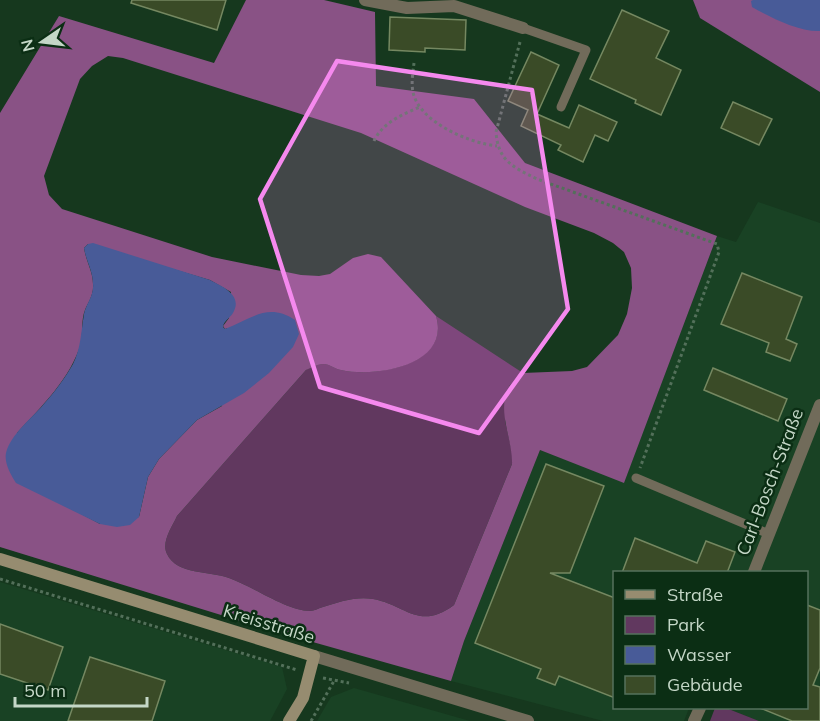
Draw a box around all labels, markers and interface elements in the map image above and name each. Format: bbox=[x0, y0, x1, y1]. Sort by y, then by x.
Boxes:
north arrow bbox=[12, 12, 72, 72]
text: N bbox=[16, 37, 39, 54]
street label: Carl-Bosch-Straße bbox=[731, 405, 808, 559]
legend bbox=[613, 571, 808, 709]
text: Straße bbox=[667, 583, 723, 606]
street label: Kreisstraße bbox=[221, 599, 318, 648]
text: Park bbox=[667, 613, 706, 636]
text: Wasser bbox=[667, 643, 731, 666]
scale bar bbox=[15, 670, 147, 708]
text: Gebäude bbox=[667, 673, 743, 696]
text: 50 m bbox=[24, 679, 66, 702]

